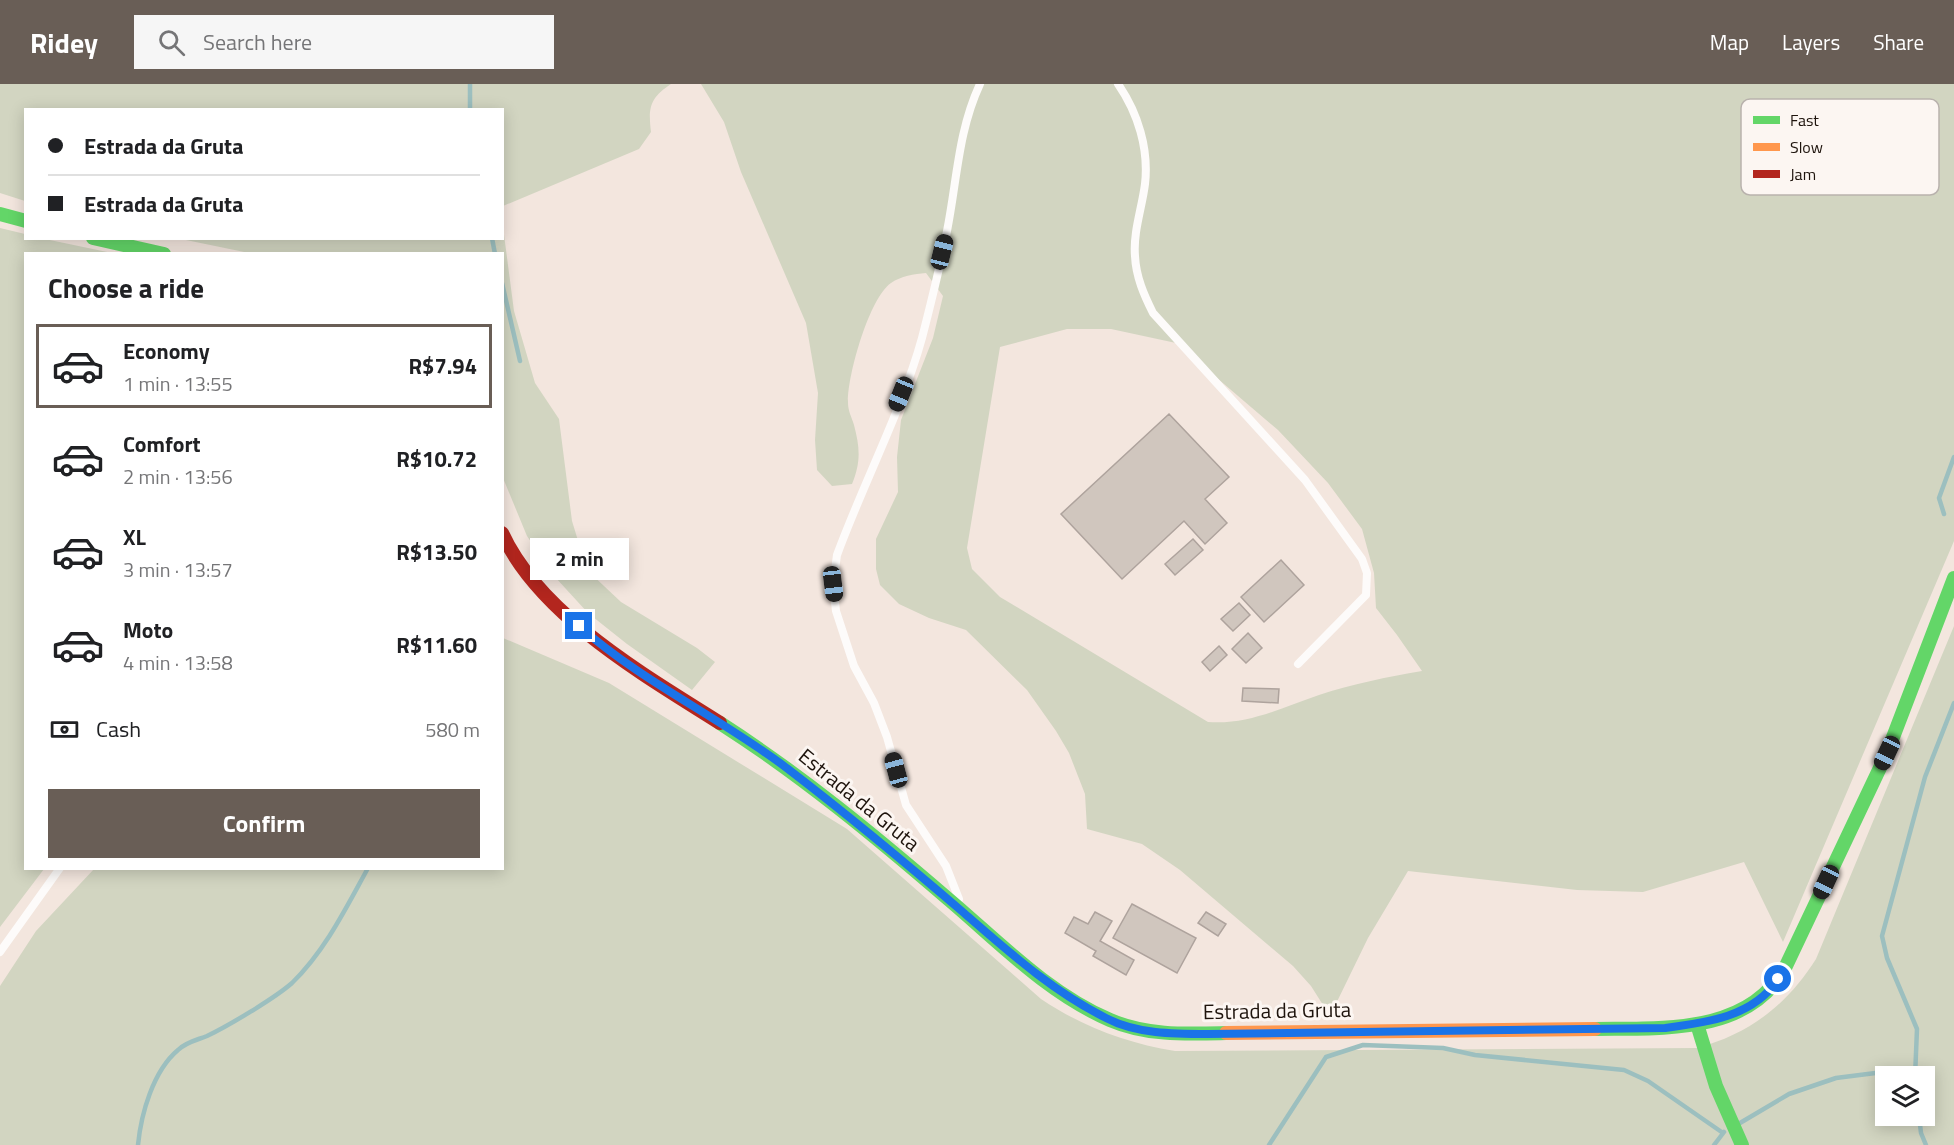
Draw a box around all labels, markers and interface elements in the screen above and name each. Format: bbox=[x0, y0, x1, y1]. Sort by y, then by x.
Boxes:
search box bbox=[134, 15, 554, 69]
text: Ridey bbox=[30, 21, 98, 64]
text: Search here bbox=[203, 25, 312, 59]
icon: search bbox=[155, 26, 188, 59]
text: Map bbox=[1710, 26, 1749, 58]
text: Layers bbox=[1782, 26, 1840, 58]
text: Share bbox=[1873, 26, 1924, 58]
legend bbox=[1741, 99, 1939, 195]
text: Fast bbox=[1790, 108, 1819, 132]
text: Estrada da Gruta bbox=[84, 129, 243, 163]
text: Slow bbox=[1790, 135, 1823, 159]
text: Jam bbox=[1790, 162, 1816, 186]
text: Estrada da Gruta bbox=[84, 187, 243, 221]
car bbox=[929, 232, 955, 272]
text: Choose a ride bbox=[48, 267, 204, 308]
text: Economy bbox=[123, 334, 210, 368]
icon: car bbox=[51, 339, 105, 393]
text: R$7.94 bbox=[408, 349, 477, 383]
text: 1 min · 13:55 bbox=[123, 368, 233, 399]
car bbox=[886, 374, 916, 414]
text: Comfort bbox=[123, 427, 201, 461]
icon: car bbox=[51, 432, 105, 486]
text: R$10.72 bbox=[396, 442, 477, 476]
text: 2 min · 13:56 bbox=[123, 461, 233, 492]
text: XL bbox=[123, 520, 146, 554]
icon: car bbox=[51, 525, 105, 579]
text: R$13.50 bbox=[396, 535, 477, 569]
callout: 2 min bbox=[530, 539, 628, 581]
text: 2 min bbox=[555, 543, 604, 574]
text: 3 min · 13:57 bbox=[123, 554, 233, 585]
car bbox=[822, 565, 844, 603]
route end bbox=[565, 612, 592, 639]
text: Moto bbox=[123, 613, 173, 647]
icon: car bbox=[51, 618, 105, 672]
text: R$11.60 bbox=[396, 628, 477, 662]
text: 4 min · 13:58 bbox=[123, 647, 233, 678]
text: Cash bbox=[96, 712, 141, 746]
icon: cash bbox=[48, 713, 81, 746]
text: 580 m bbox=[425, 714, 480, 745]
car bbox=[1871, 733, 1903, 773]
street label: Estrada da Gruta bbox=[792, 740, 928, 859]
car bbox=[883, 750, 909, 790]
button: Confirm bbox=[48, 789, 480, 858]
car bbox=[1810, 862, 1842, 902]
route start bbox=[1764, 965, 1791, 992]
street label: Estrada da Gruta bbox=[1203, 993, 1352, 1027]
map controls bbox=[1875, 1066, 1935, 1126]
button: layers bbox=[1875, 1066, 1935, 1126]

